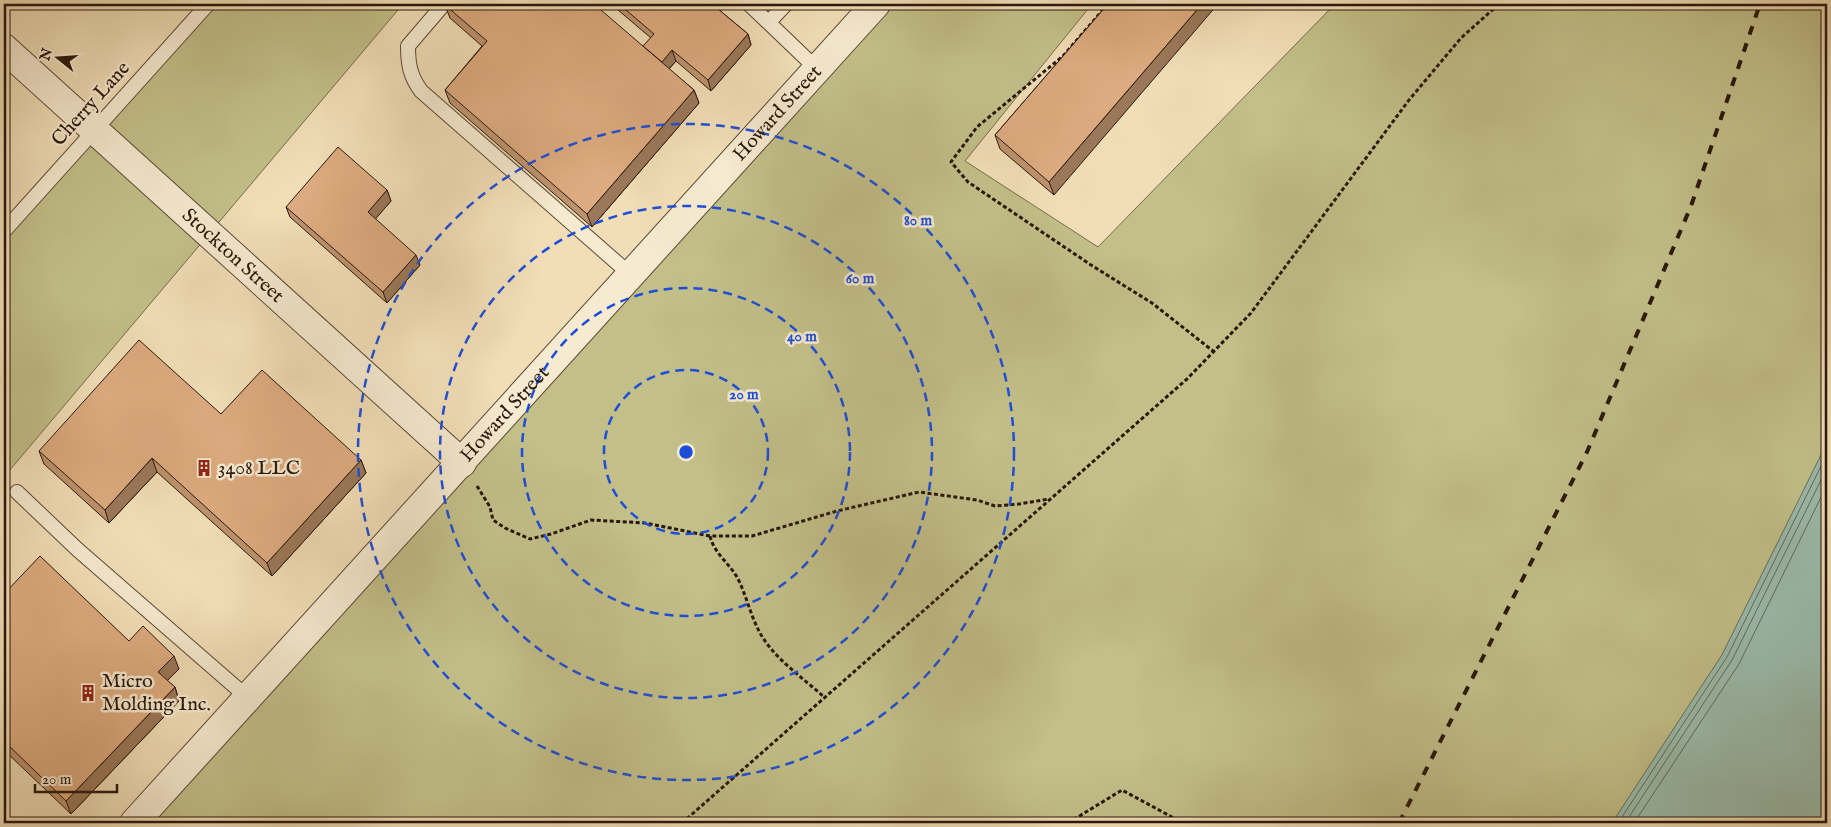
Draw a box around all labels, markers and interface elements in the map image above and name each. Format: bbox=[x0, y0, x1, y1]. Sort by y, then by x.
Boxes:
north arrow bbox=[32, 32, 82, 82]
text: N bbox=[36, 46, 57, 64]
street label: Cherry Lane bbox=[46, 56, 136, 152]
street label: Howard Street bbox=[727, 60, 827, 166]
street label: Stockton Street bbox=[177, 203, 289, 308]
text: 80 m bbox=[904, 211, 932, 230]
text: 60 m bbox=[846, 269, 875, 288]
text: 40 m bbox=[787, 327, 817, 346]
street label: Howard Street bbox=[455, 360, 555, 467]
text: 20 m bbox=[729, 385, 759, 404]
centre of rings bbox=[677, 443, 695, 461]
place label: 3408 LLC bbox=[218, 456, 300, 481]
building icon: 3408 LLC bbox=[194, 458, 214, 478]
place label: Micro Molding Inc. bbox=[102, 669, 211, 717]
building icon: Micro Molding Inc. bbox=[78, 683, 98, 703]
scale bar bbox=[35, 762, 118, 794]
text: 20 m bbox=[42, 770, 72, 789]

